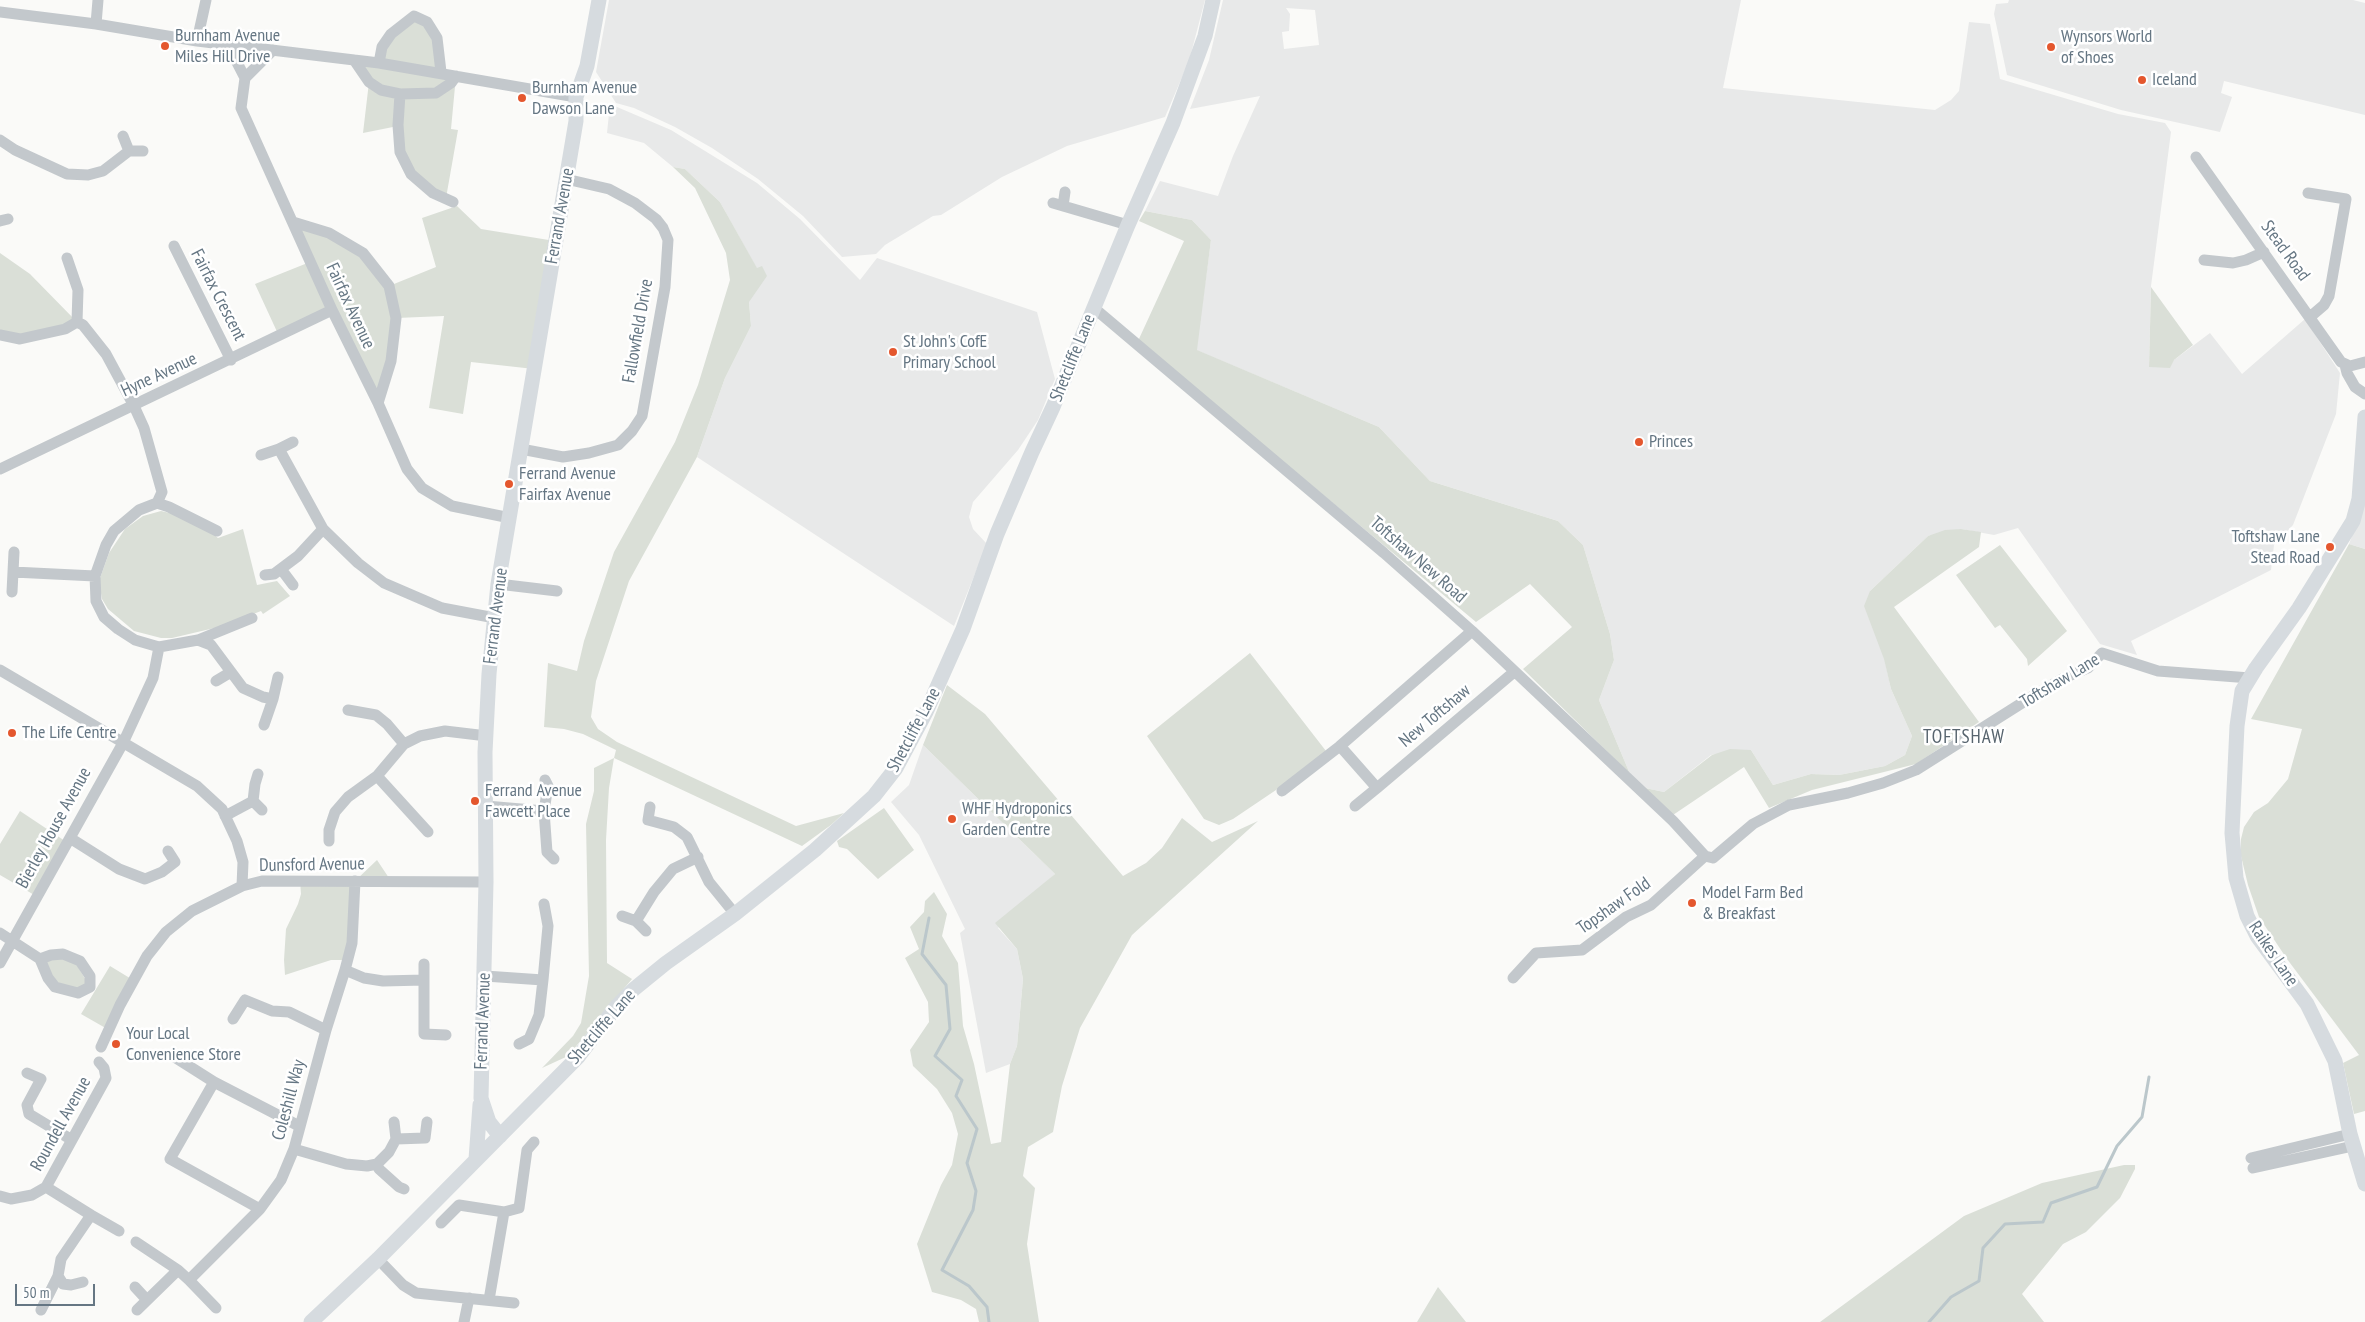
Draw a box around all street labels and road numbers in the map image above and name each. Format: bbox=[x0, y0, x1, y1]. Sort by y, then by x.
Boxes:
street label: Ferrand Avenue bbox=[541, 166, 579, 266]
street label: Stead Road bbox=[2256, 217, 2314, 285]
street label: Fairfax Crescent bbox=[186, 246, 250, 344]
street label: Fairfax Avenue bbox=[321, 260, 379, 352]
street label: Fallowfield Drive bbox=[618, 277, 658, 385]
street label: Shetcliffe Lane bbox=[1046, 311, 1100, 405]
street label: Hyne Avenue bbox=[118, 348, 200, 402]
street label: Toftshaw New Road bbox=[1365, 512, 1471, 608]
street label: Ferrand Avenue bbox=[479, 567, 513, 665]
street label: Toftshaw Lane bbox=[2016, 649, 2104, 713]
street label: New Toftshaw bbox=[1395, 680, 1475, 752]
street label: Shetcliffe Lane bbox=[883, 684, 945, 776]
street label: Bierley House Avenue bbox=[12, 764, 96, 892]
street label: Dunsford Avenue bbox=[259, 853, 365, 877]
street label: Topshaw Fold bbox=[1573, 873, 1655, 939]
street label: Raikes Lane bbox=[2243, 917, 2303, 991]
street label: Ferrand Avenue bbox=[471, 972, 495, 1070]
street label: Shetcliffe Lane bbox=[564, 985, 640, 1069]
street label: Coleshill Way bbox=[268, 1057, 310, 1143]
street label: Roundell Avenue bbox=[26, 1073, 96, 1175]

